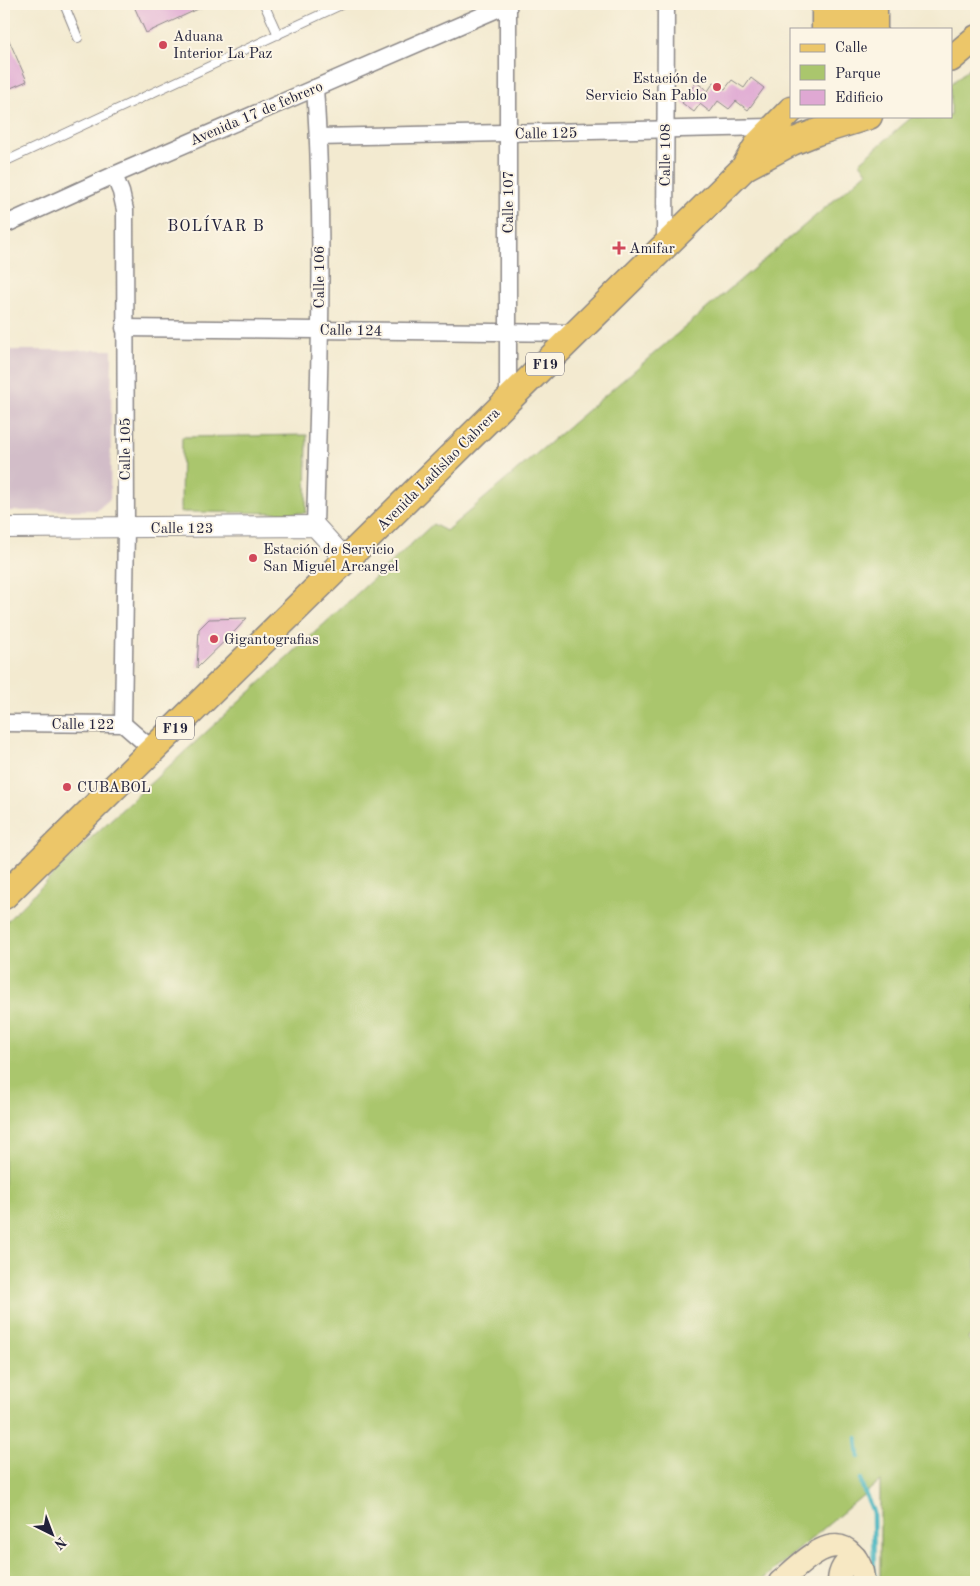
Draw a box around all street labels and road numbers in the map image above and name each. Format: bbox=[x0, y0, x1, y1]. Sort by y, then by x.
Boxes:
street label: Avenida 17 de febrero bbox=[188, 80, 325, 149]
street label: Calle 108 bbox=[659, 124, 674, 186]
street label: Calle 125 bbox=[515, 126, 578, 143]
street label: Calle 107 bbox=[502, 171, 517, 233]
street label: Calle 106 bbox=[313, 246, 328, 308]
street label: Calle 124 bbox=[319, 323, 382, 340]
road number: F19 bbox=[526, 352, 564, 376]
street label: Avenida Ladislao Cabrera bbox=[375, 405, 504, 534]
street label: Calle 105 bbox=[119, 418, 134, 480]
street label: Calle 123 bbox=[151, 522, 213, 537]
road number: F19 bbox=[156, 716, 194, 740]
street label: Calle 122 bbox=[52, 718, 114, 733]

